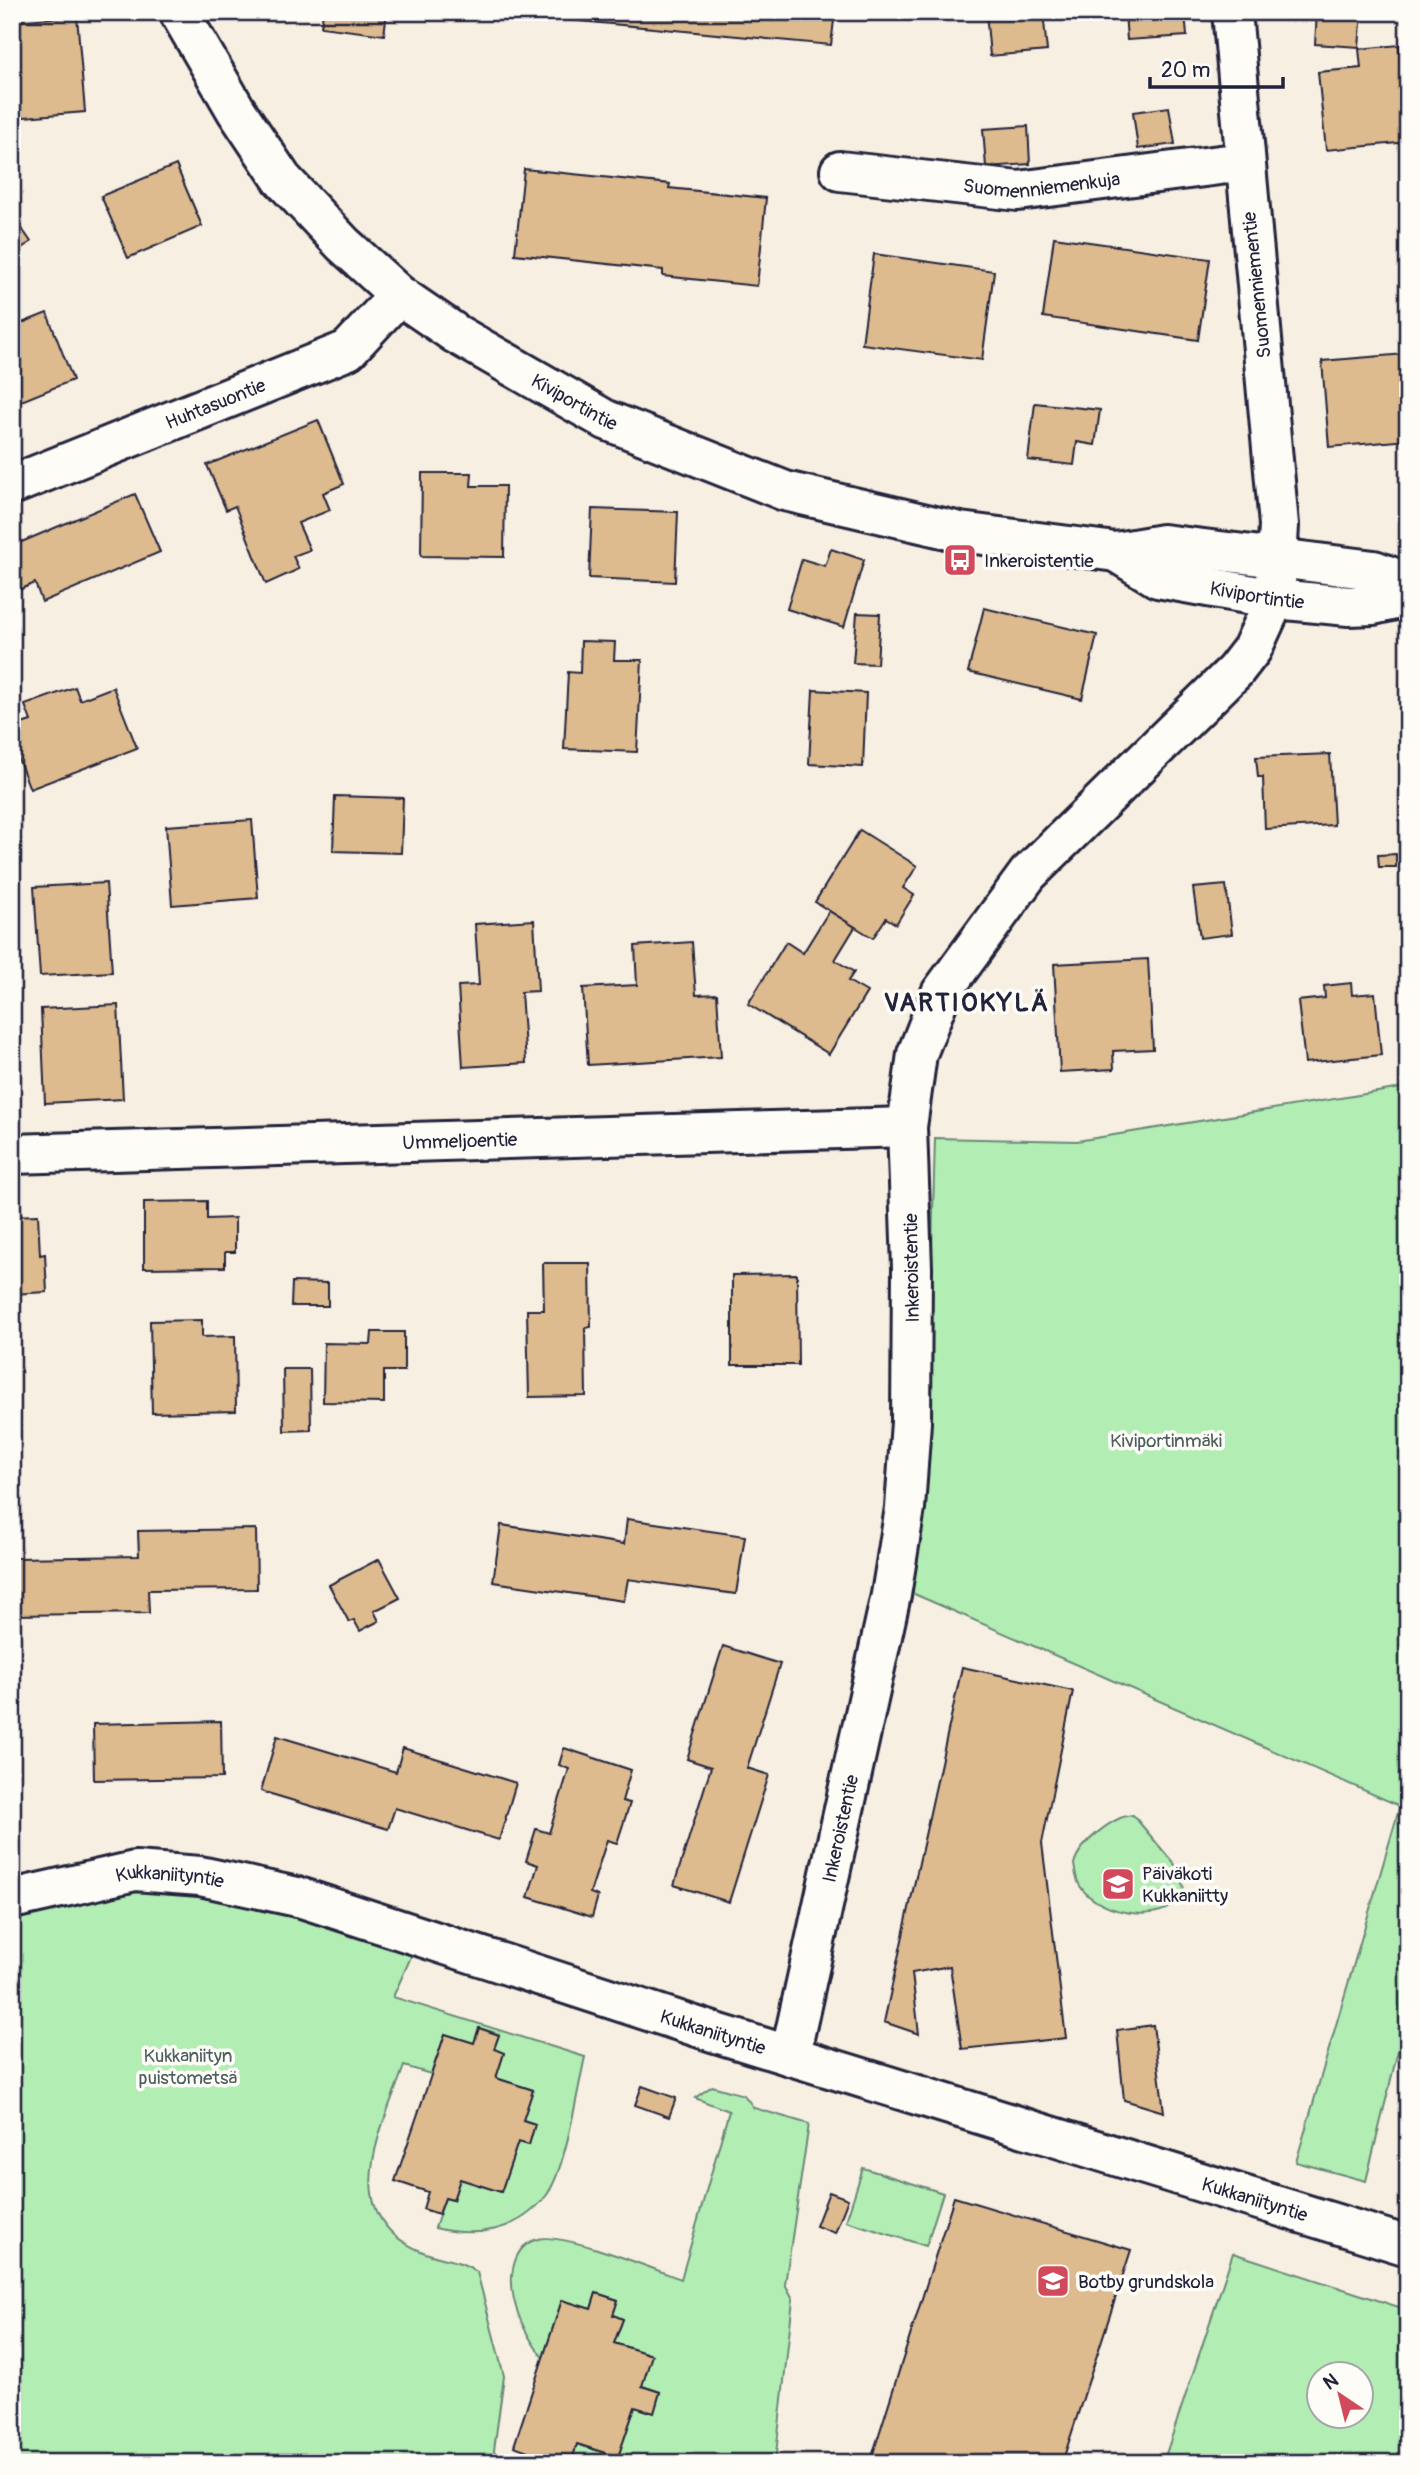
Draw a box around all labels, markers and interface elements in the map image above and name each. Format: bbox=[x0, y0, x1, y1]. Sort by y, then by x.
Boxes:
scale bar bbox=[1150, 46, 1284, 90]
text: 20 m bbox=[1161, 57, 1210, 84]
street label: Suomenniemenkuja bbox=[962, 167, 1122, 204]
street label: Suomenniementie bbox=[1237, 210, 1277, 359]
street label: Kiviportintie bbox=[527, 369, 621, 437]
street label: Huhtasuontie bbox=[162, 373, 270, 435]
bus stop icon: Inkeroistentie bbox=[941, 541, 979, 579]
place label: Inkeroistentie bbox=[984, 549, 1094, 573]
street label: Kiviportintie bbox=[1208, 577, 1306, 615]
district label: VARTIOKYLÄ bbox=[884, 987, 1050, 1019]
street label: Ummeljoentie bbox=[402, 1128, 518, 1155]
street label: Inkeroistentie bbox=[899, 1212, 925, 1323]
park label: Kiviportinmäki bbox=[1110, 1429, 1222, 1453]
street label: Inkeroistentie bbox=[817, 1772, 864, 1885]
street label: Kukkaniityntie bbox=[113, 1860, 227, 1894]
place label: Päiväkoti Kukkaniitty bbox=[1142, 1862, 1228, 1908]
school or university icon: Päiväkoti Kukkaniitty bbox=[1099, 1865, 1137, 1903]
street label: Kukkaniityntie bbox=[657, 2005, 769, 2061]
park label: Kukkaniityn puistometsä bbox=[138, 2044, 238, 2090]
street label: Kukkaniityntie bbox=[1199, 2172, 1311, 2228]
school or university icon: Botby grundskola bbox=[1034, 2262, 1072, 2300]
place label: Botby grundskola bbox=[1078, 2270, 1214, 2294]
north arrow bbox=[1304, 2360, 1374, 2430]
text: N bbox=[1319, 2368, 1343, 2395]

